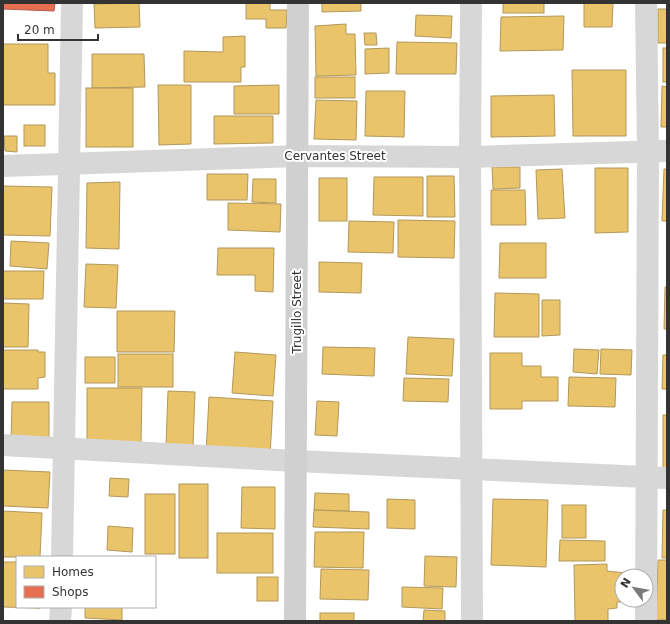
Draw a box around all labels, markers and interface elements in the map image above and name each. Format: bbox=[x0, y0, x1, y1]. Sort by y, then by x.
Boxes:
scale bar bbox=[18, 16, 98, 42]
text: 20 m bbox=[24, 23, 55, 37]
street label: Cervantes Street bbox=[284, 149, 386, 163]
street label: Trugillo Street bbox=[290, 270, 304, 355]
legend bbox=[16, 556, 156, 608]
text: Homes bbox=[52, 565, 94, 579]
north arrow bbox=[614, 568, 654, 608]
text: N bbox=[618, 576, 634, 590]
text: Shops bbox=[52, 585, 88, 599]

